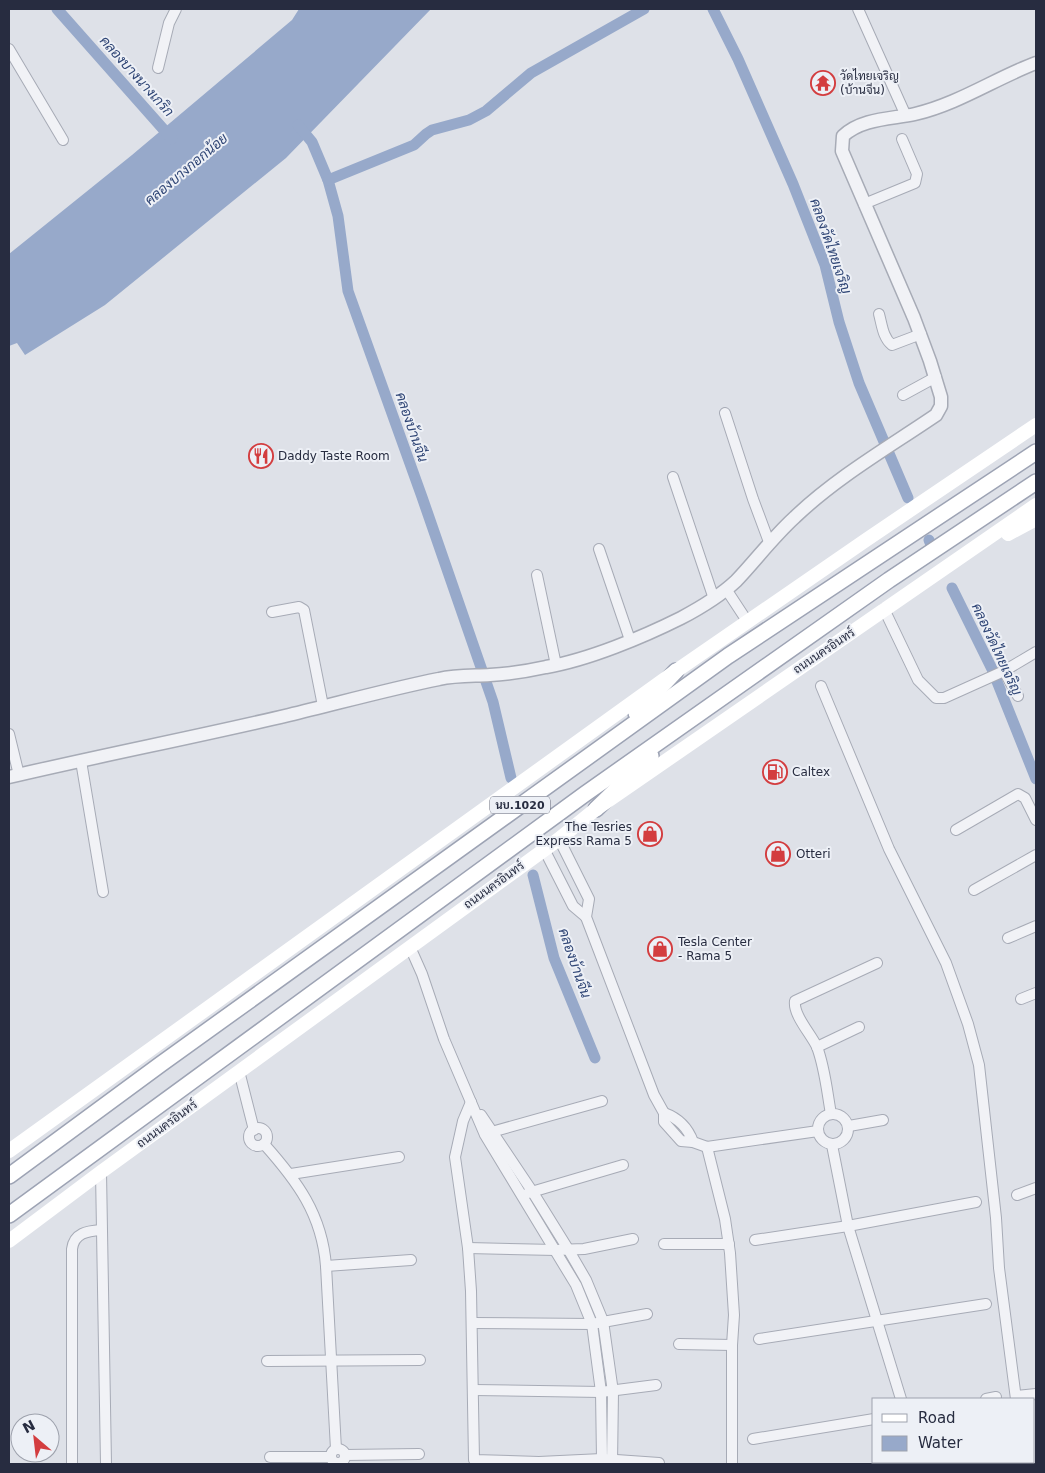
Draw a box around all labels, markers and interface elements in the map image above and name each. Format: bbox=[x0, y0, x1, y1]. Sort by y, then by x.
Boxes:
water label: คลองบางนางเกริก bbox=[97, 33, 177, 119]
place label: วัดไทยเจริญ (บ้านจีน) bbox=[840, 68, 899, 97]
temple icon: วัดไทยเจริญ (บ้านจีน) bbox=[810, 70, 836, 96]
water label: คลองบางกอกน้อย bbox=[141, 130, 231, 208]
water label: คลองวัดไทยเจริญ bbox=[806, 196, 855, 296]
water label: คลองบ้านจีน bbox=[393, 390, 432, 464]
restaurant icon: Daddy Taste Room bbox=[248, 443, 274, 469]
place label: Daddy Taste Room bbox=[278, 449, 390, 463]
water label: คลองวัดไทยเจริญ bbox=[968, 600, 1025, 698]
street label: ถนนนครอินทร์ bbox=[790, 624, 858, 677]
fuel station icon: Caltex bbox=[762, 759, 788, 785]
place label: Caltex bbox=[792, 765, 830, 779]
road number: นบ.1020 bbox=[490, 796, 550, 814]
place label: The Tesries Express Rama 5 bbox=[535, 820, 632, 848]
shop icon: The Tesries Express Rama 5 bbox=[637, 821, 663, 847]
shop icon: Otteri bbox=[765, 841, 791, 867]
place label: Otteri bbox=[796, 847, 831, 861]
street label: ถนนนครอินทร์ bbox=[460, 857, 527, 912]
water label: คลองบ้านจีน bbox=[556, 926, 595, 1000]
place label: Tesla Center - Rama 5 bbox=[677, 935, 752, 963]
shop icon: Tesla Center - Rama 5 bbox=[647, 936, 673, 962]
street label: ถนนนครอินทร์ bbox=[133, 1096, 200, 1151]
legend bbox=[872, 1398, 1035, 1463]
text: Road bbox=[918, 1409, 956, 1427]
north arrow bbox=[10, 1413, 60, 1463]
text: N bbox=[20, 1417, 38, 1436]
text: Water bbox=[918, 1434, 963, 1452]

